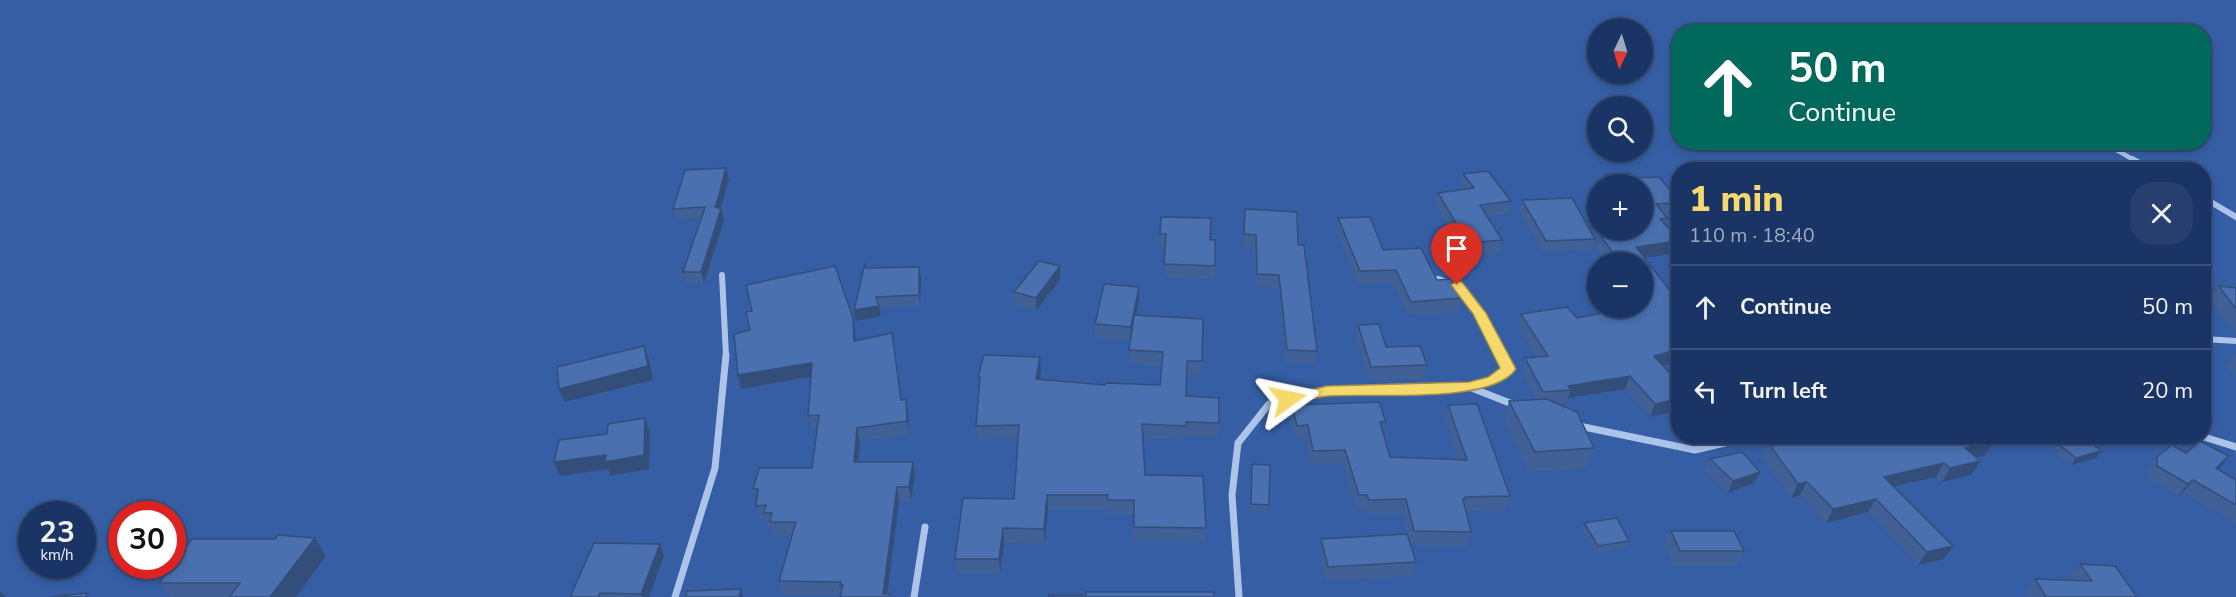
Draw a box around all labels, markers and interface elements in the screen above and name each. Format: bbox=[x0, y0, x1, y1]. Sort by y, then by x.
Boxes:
north arrow bbox=[1587, 18, 1653, 84]
map controls bbox=[1587, 18, 1653, 318]
text: 50 m bbox=[1788, 40, 1887, 97]
icon: ahead bbox=[1689, 48, 1767, 126]
text: Continue bbox=[1788, 94, 1896, 131]
button: search bbox=[1587, 96, 1653, 162]
button: + bbox=[1587, 174, 1653, 240]
text: 1 min bbox=[1689, 175, 1784, 224]
button: close bbox=[2130, 182, 2193, 245]
text: 110 m · 18:40 bbox=[1689, 222, 1815, 249]
pin bbox=[1431, 223, 1482, 285]
icon: arrive bbox=[1440, 232, 1473, 265]
button: − bbox=[1587, 252, 1653, 318]
icon: ahead bbox=[1689, 291, 1722, 324]
text: Continue bbox=[1740, 292, 1831, 322]
text: 50 m bbox=[2142, 292, 2193, 322]
position arrow bbox=[1256, 367, 1320, 431]
icon: left bbox=[1689, 375, 1722, 408]
text: Turn left bbox=[1740, 376, 1827, 406]
text: 20 m bbox=[2142, 376, 2193, 406]
speed limit sign: 30 bbox=[108, 501, 186, 579]
text: 23 bbox=[39, 512, 75, 553]
text: km/h bbox=[40, 545, 74, 565]

